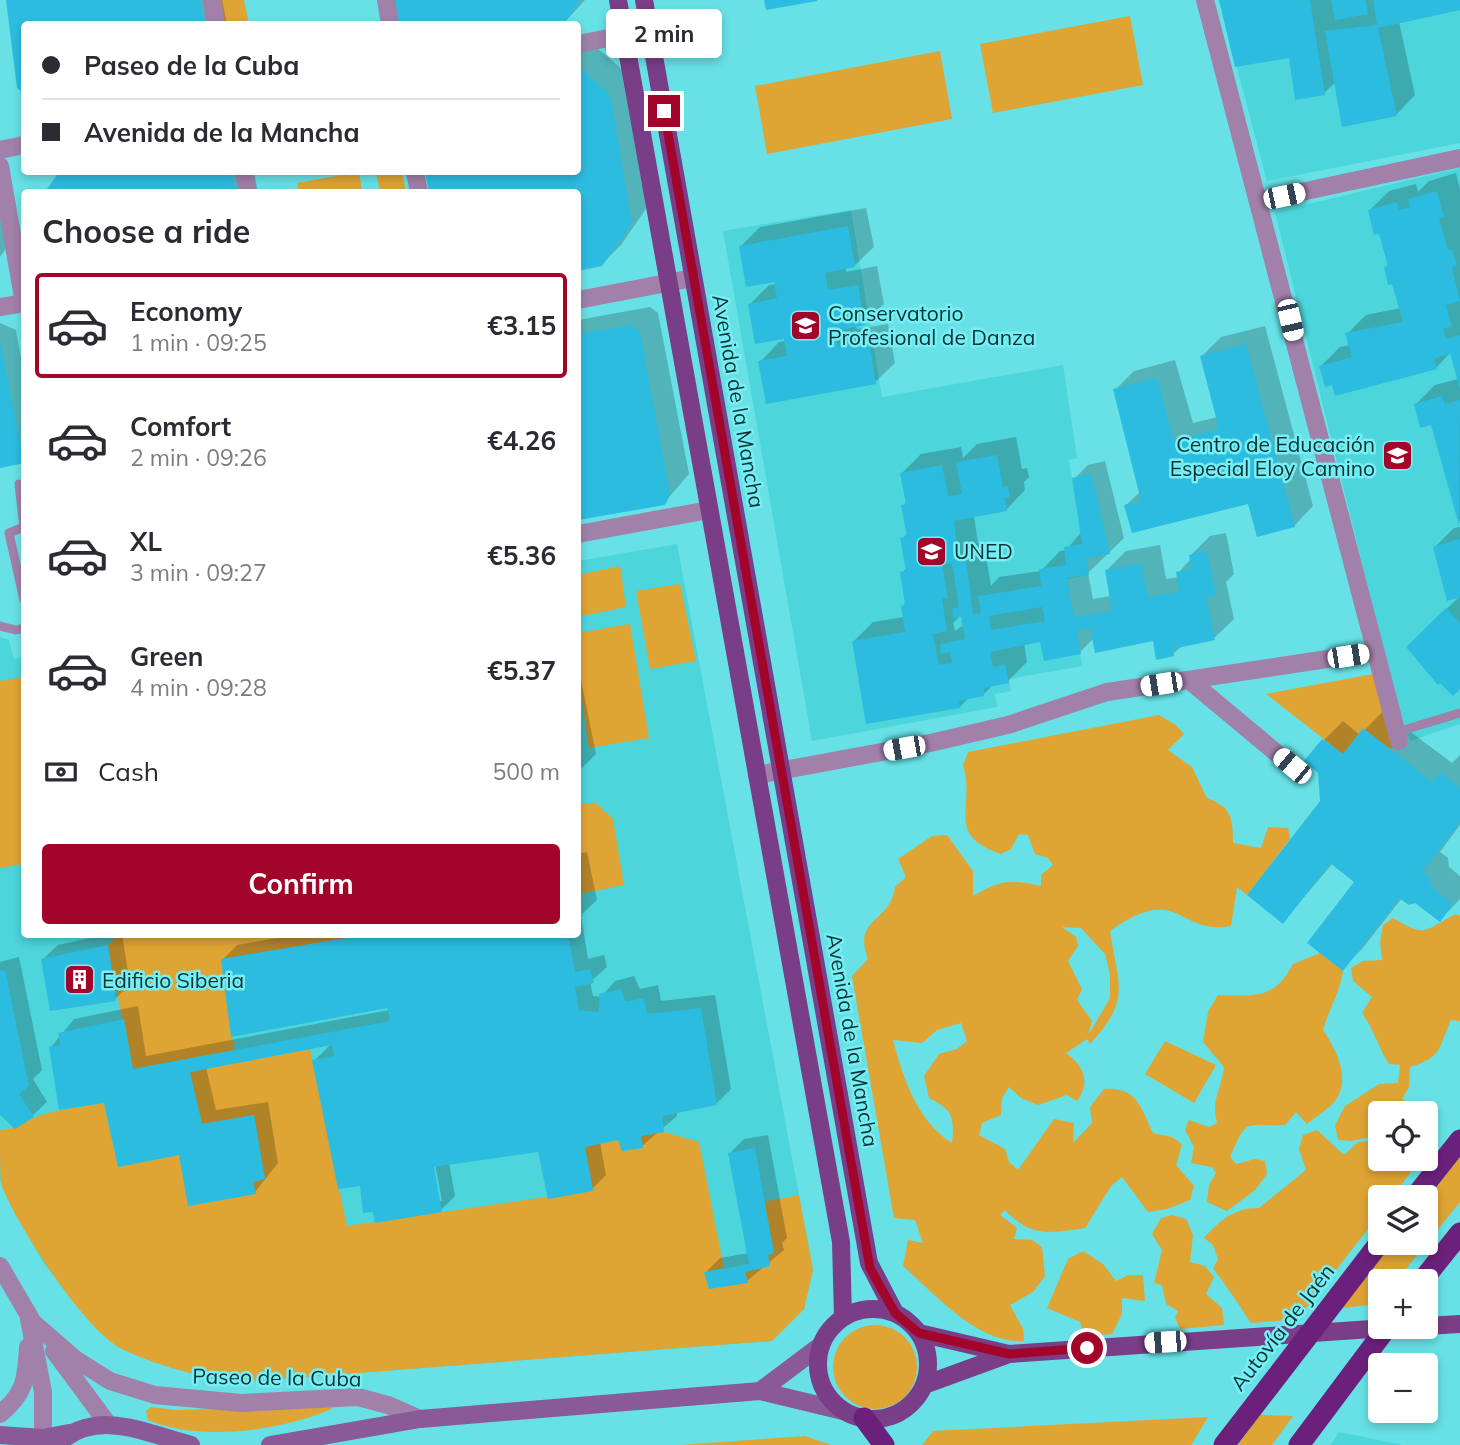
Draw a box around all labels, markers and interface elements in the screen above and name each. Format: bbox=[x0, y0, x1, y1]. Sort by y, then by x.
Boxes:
callout: 2 min bbox=[606, 10, 722, 58]
text: 2 min bbox=[634, 19, 694, 48]
text: Paseo de la Cuba bbox=[84, 49, 299, 82]
route end bbox=[648, 95, 680, 127]
text: Avenida de la Mancha bbox=[84, 116, 360, 149]
car bbox=[1262, 181, 1307, 211]
text: Choose a ride bbox=[42, 211, 250, 251]
street label: Avenida de la Mancha bbox=[707, 292, 771, 510]
icon: car bbox=[46, 294, 109, 357]
text: Economy bbox=[130, 295, 242, 328]
car bbox=[1276, 297, 1305, 343]
place label: Conservatorio Profesional de Danza bbox=[828, 300, 1035, 350]
school or university icon: Conservatorio Profesional de Danza bbox=[788, 308, 822, 342]
text: €3.15 bbox=[487, 309, 556, 342]
text: 1 min · 09:25 bbox=[130, 328, 267, 357]
icon: car bbox=[46, 409, 109, 472]
text: Comfort bbox=[130, 410, 231, 443]
text: €4.26 bbox=[487, 424, 556, 457]
place label: Centro de Educación Especial Eloy Camino bbox=[1170, 431, 1375, 481]
school or university icon: Centro de Educación Especial Eloy Camino bbox=[1381, 439, 1415, 473]
text: 2 min · 09:26 bbox=[130, 443, 267, 472]
icon: car bbox=[46, 524, 109, 587]
text: XL bbox=[130, 525, 162, 558]
school or university icon: UNED bbox=[914, 534, 948, 568]
place label: UNED bbox=[954, 538, 1013, 564]
text: €5.36 bbox=[487, 539, 556, 572]
text: 3 min · 09:27 bbox=[130, 558, 267, 587]
icon: car bbox=[46, 639, 109, 702]
text: Green bbox=[130, 640, 203, 673]
car bbox=[1326, 642, 1371, 670]
text: €5.37 bbox=[487, 654, 556, 687]
car bbox=[1139, 670, 1184, 698]
text: 4 min · 09:28 bbox=[130, 673, 267, 702]
car bbox=[882, 734, 927, 762]
car bbox=[1270, 744, 1315, 788]
icon: cash bbox=[42, 753, 80, 791]
text: Cash bbox=[98, 755, 159, 788]
text: 500 m bbox=[492, 757, 560, 786]
button: Confirm bbox=[42, 844, 560, 924]
street label: Avenida de la Mancha bbox=[821, 931, 885, 1149]
building icon: Edificio Siberia bbox=[62, 963, 96, 997]
place label: Edificio Siberia bbox=[102, 967, 244, 993]
map controls bbox=[1368, 1101, 1438, 1423]
button: locate bbox=[1368, 1101, 1438, 1171]
button: layers bbox=[1368, 1185, 1438, 1255]
street label: Autovía de Jaén bbox=[1224, 1258, 1340, 1396]
button: + bbox=[1368, 1269, 1438, 1339]
car bbox=[1144, 1330, 1187, 1354]
route start bbox=[1071, 1332, 1103, 1364]
button: − bbox=[1368, 1353, 1438, 1423]
street label: Paseo de la Cuba bbox=[192, 1363, 362, 1391]

